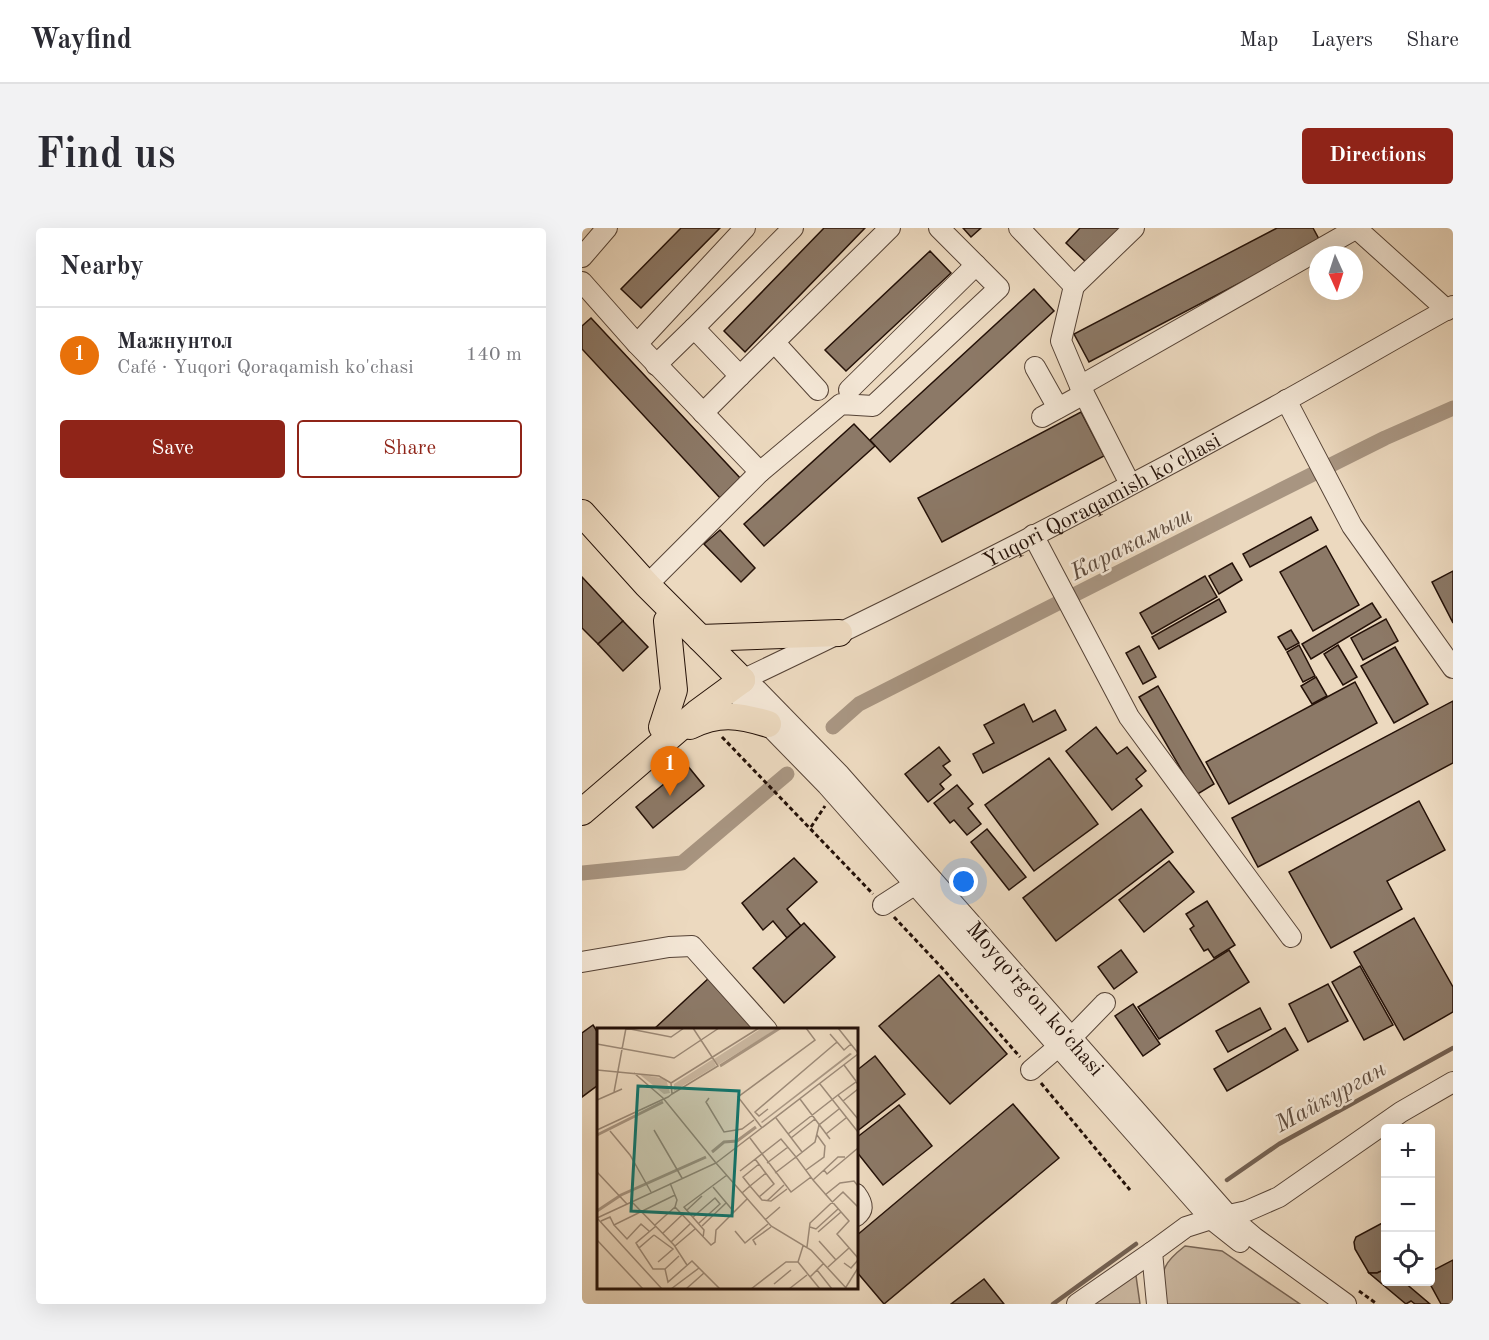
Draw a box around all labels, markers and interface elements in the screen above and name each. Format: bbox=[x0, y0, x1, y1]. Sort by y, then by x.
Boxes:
text: Wayfind bbox=[30, 27, 132, 55]
text: Map bbox=[1239, 30, 1278, 51]
text: Layers bbox=[1311, 30, 1373, 51]
text: Share bbox=[1406, 30, 1459, 51]
button: Directions bbox=[1302, 128, 1453, 184]
text: Find us bbox=[36, 135, 175, 177]
north arrow bbox=[1309, 246, 1363, 300]
text: Nearby bbox=[60, 254, 144, 280]
text: Мажнунтол bbox=[117, 331, 233, 353]
text: 1 bbox=[74, 345, 85, 365]
text: 140 m bbox=[466, 345, 522, 365]
text: Café · Yuqori Qoraqamish ko'chasi bbox=[117, 358, 414, 378]
button: Save bbox=[60, 420, 285, 478]
button: Share bbox=[297, 420, 522, 478]
street label: Yuqori Qoraqamish ko'chasi bbox=[980, 430, 1225, 573]
water label: Каракамыш bbox=[1066, 504, 1197, 586]
pin: 1 bbox=[650, 746, 689, 796]
your location bbox=[949, 867, 978, 896]
street label: Moyqoʻrgʻon koʻchasi bbox=[962, 918, 1107, 1081]
inset map bbox=[597, 1028, 858, 1289]
water label: Майкурган bbox=[1270, 1057, 1391, 1139]
map controls bbox=[1381, 1124, 1435, 1286]
button: + bbox=[1381, 1124, 1435, 1178]
button: − bbox=[1381, 1178, 1435, 1232]
button: locate bbox=[1381, 1232, 1435, 1286]

